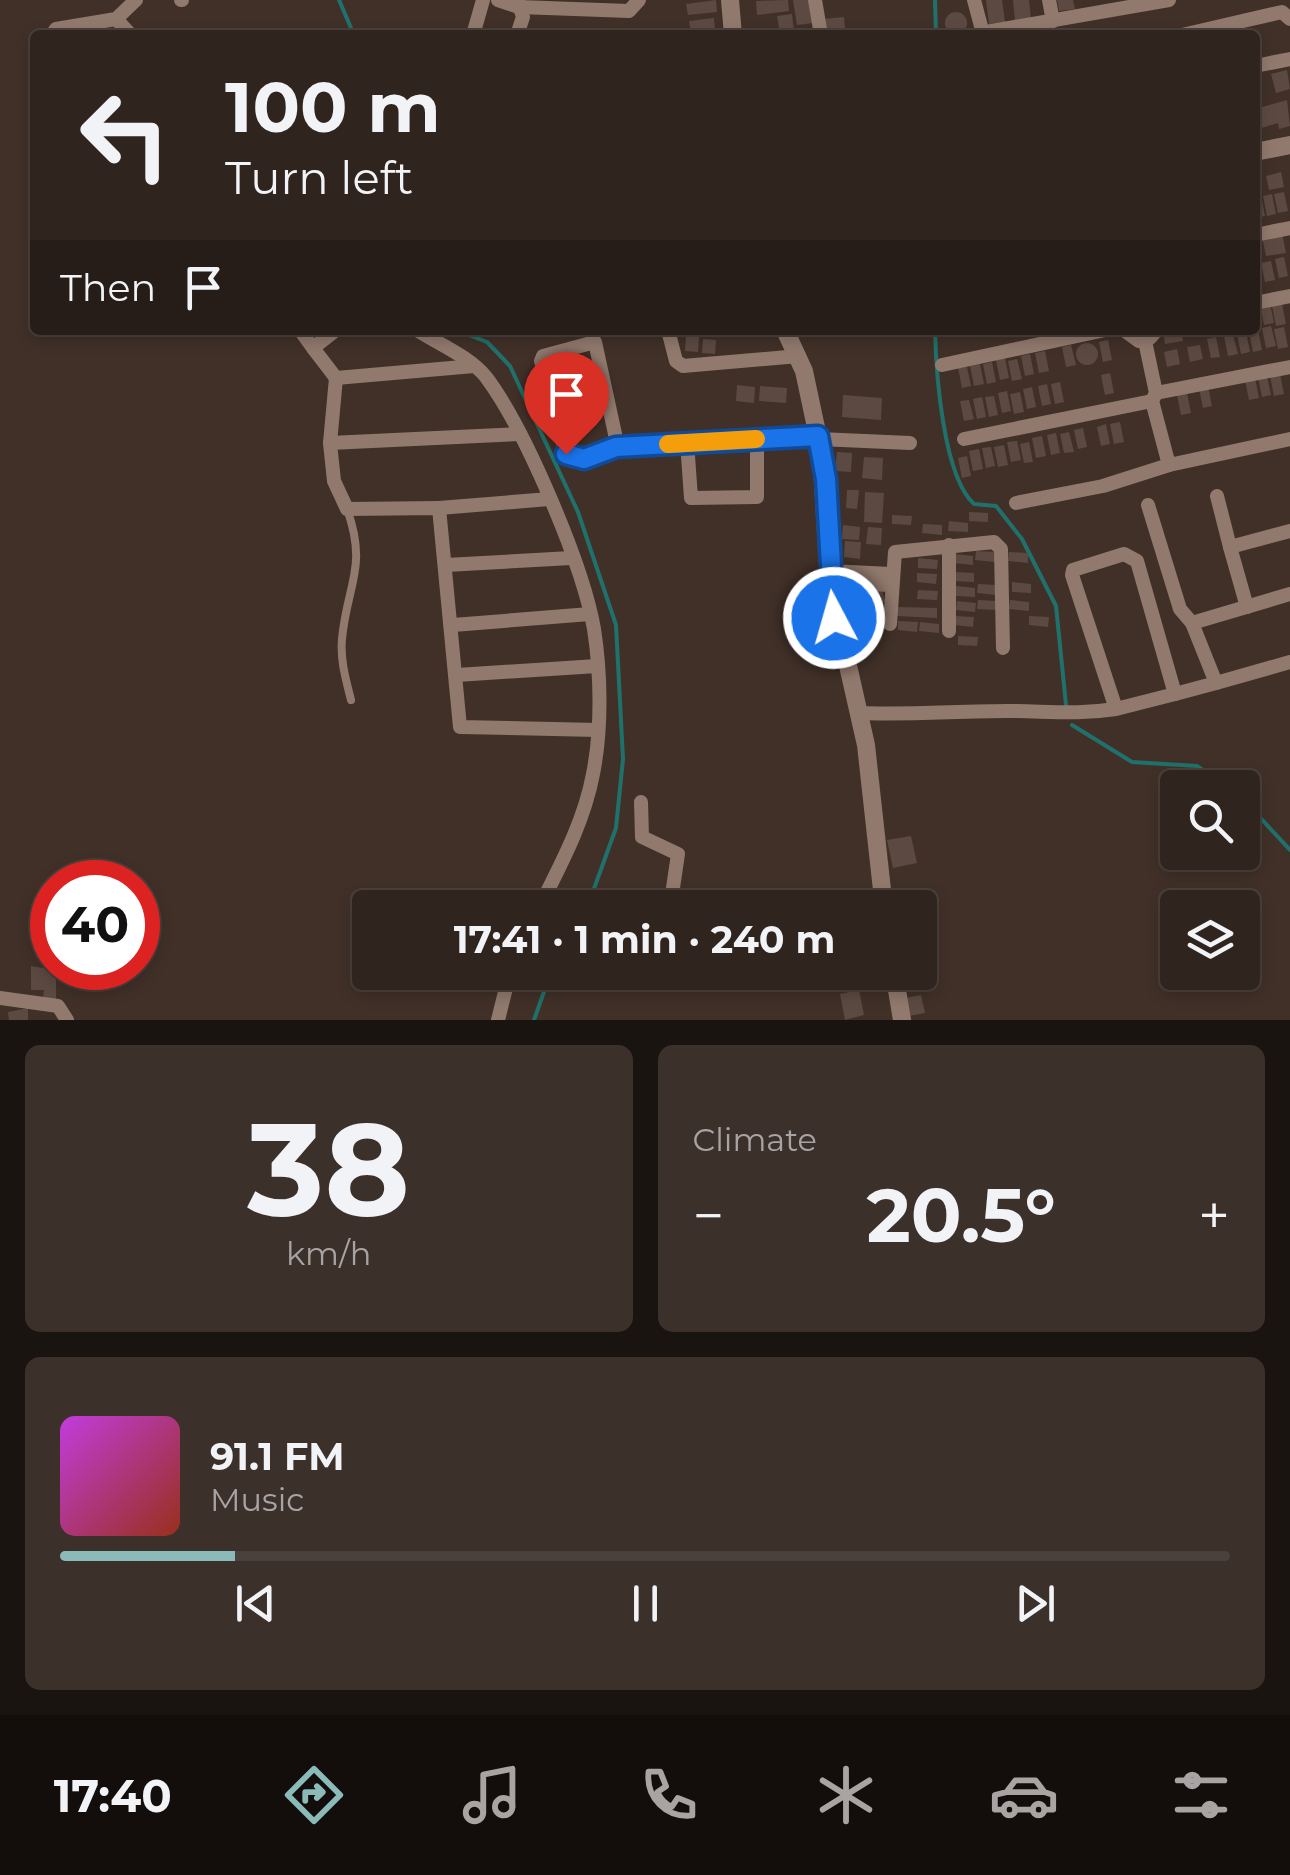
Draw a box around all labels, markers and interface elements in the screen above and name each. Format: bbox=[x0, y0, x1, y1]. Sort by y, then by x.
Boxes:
text: 100 m bbox=[225, 64, 441, 150]
icon: left bbox=[60, 70, 190, 200]
text: Turn left bbox=[225, 150, 413, 205]
icon: arrive bbox=[176, 260, 231, 315]
text: Then bbox=[60, 264, 156, 311]
pin bbox=[524, 352, 609, 455]
icon: arrive bbox=[539, 367, 594, 422]
position arrow bbox=[782, 566, 886, 670]
map controls bbox=[1160, 770, 1260, 990]
button: search bbox=[1160, 770, 1260, 870]
speed limit sign: 40 bbox=[30, 860, 160, 990]
button: layers bbox=[1160, 890, 1260, 990]
text: 17:41 · 1 min · 240 m bbox=[454, 916, 835, 963]
text: 38 bbox=[247, 1089, 410, 1248]
text: Climate bbox=[693, 1120, 817, 1159]
text: 20.5° bbox=[867, 1169, 1056, 1261]
text: − bbox=[693, 1182, 724, 1249]
text: + bbox=[1198, 1182, 1230, 1249]
text: km/h bbox=[286, 1234, 371, 1273]
text: 91.1 FM bbox=[210, 1433, 345, 1480]
text: Music bbox=[210, 1480, 304, 1519]
icon: previous bbox=[228, 1576, 283, 1631]
icon: pause bbox=[618, 1576, 673, 1631]
icon: next bbox=[1008, 1576, 1063, 1631]
icon: directions bbox=[279, 1760, 349, 1830]
icon: music bbox=[457, 1760, 527, 1830]
icon: phone bbox=[634, 1760, 704, 1830]
icon: climate bbox=[811, 1760, 881, 1830]
icon: car bbox=[989, 1760, 1059, 1830]
icon: filters bbox=[1166, 1760, 1236, 1830]
text: 17:40 bbox=[54, 1768, 172, 1823]

